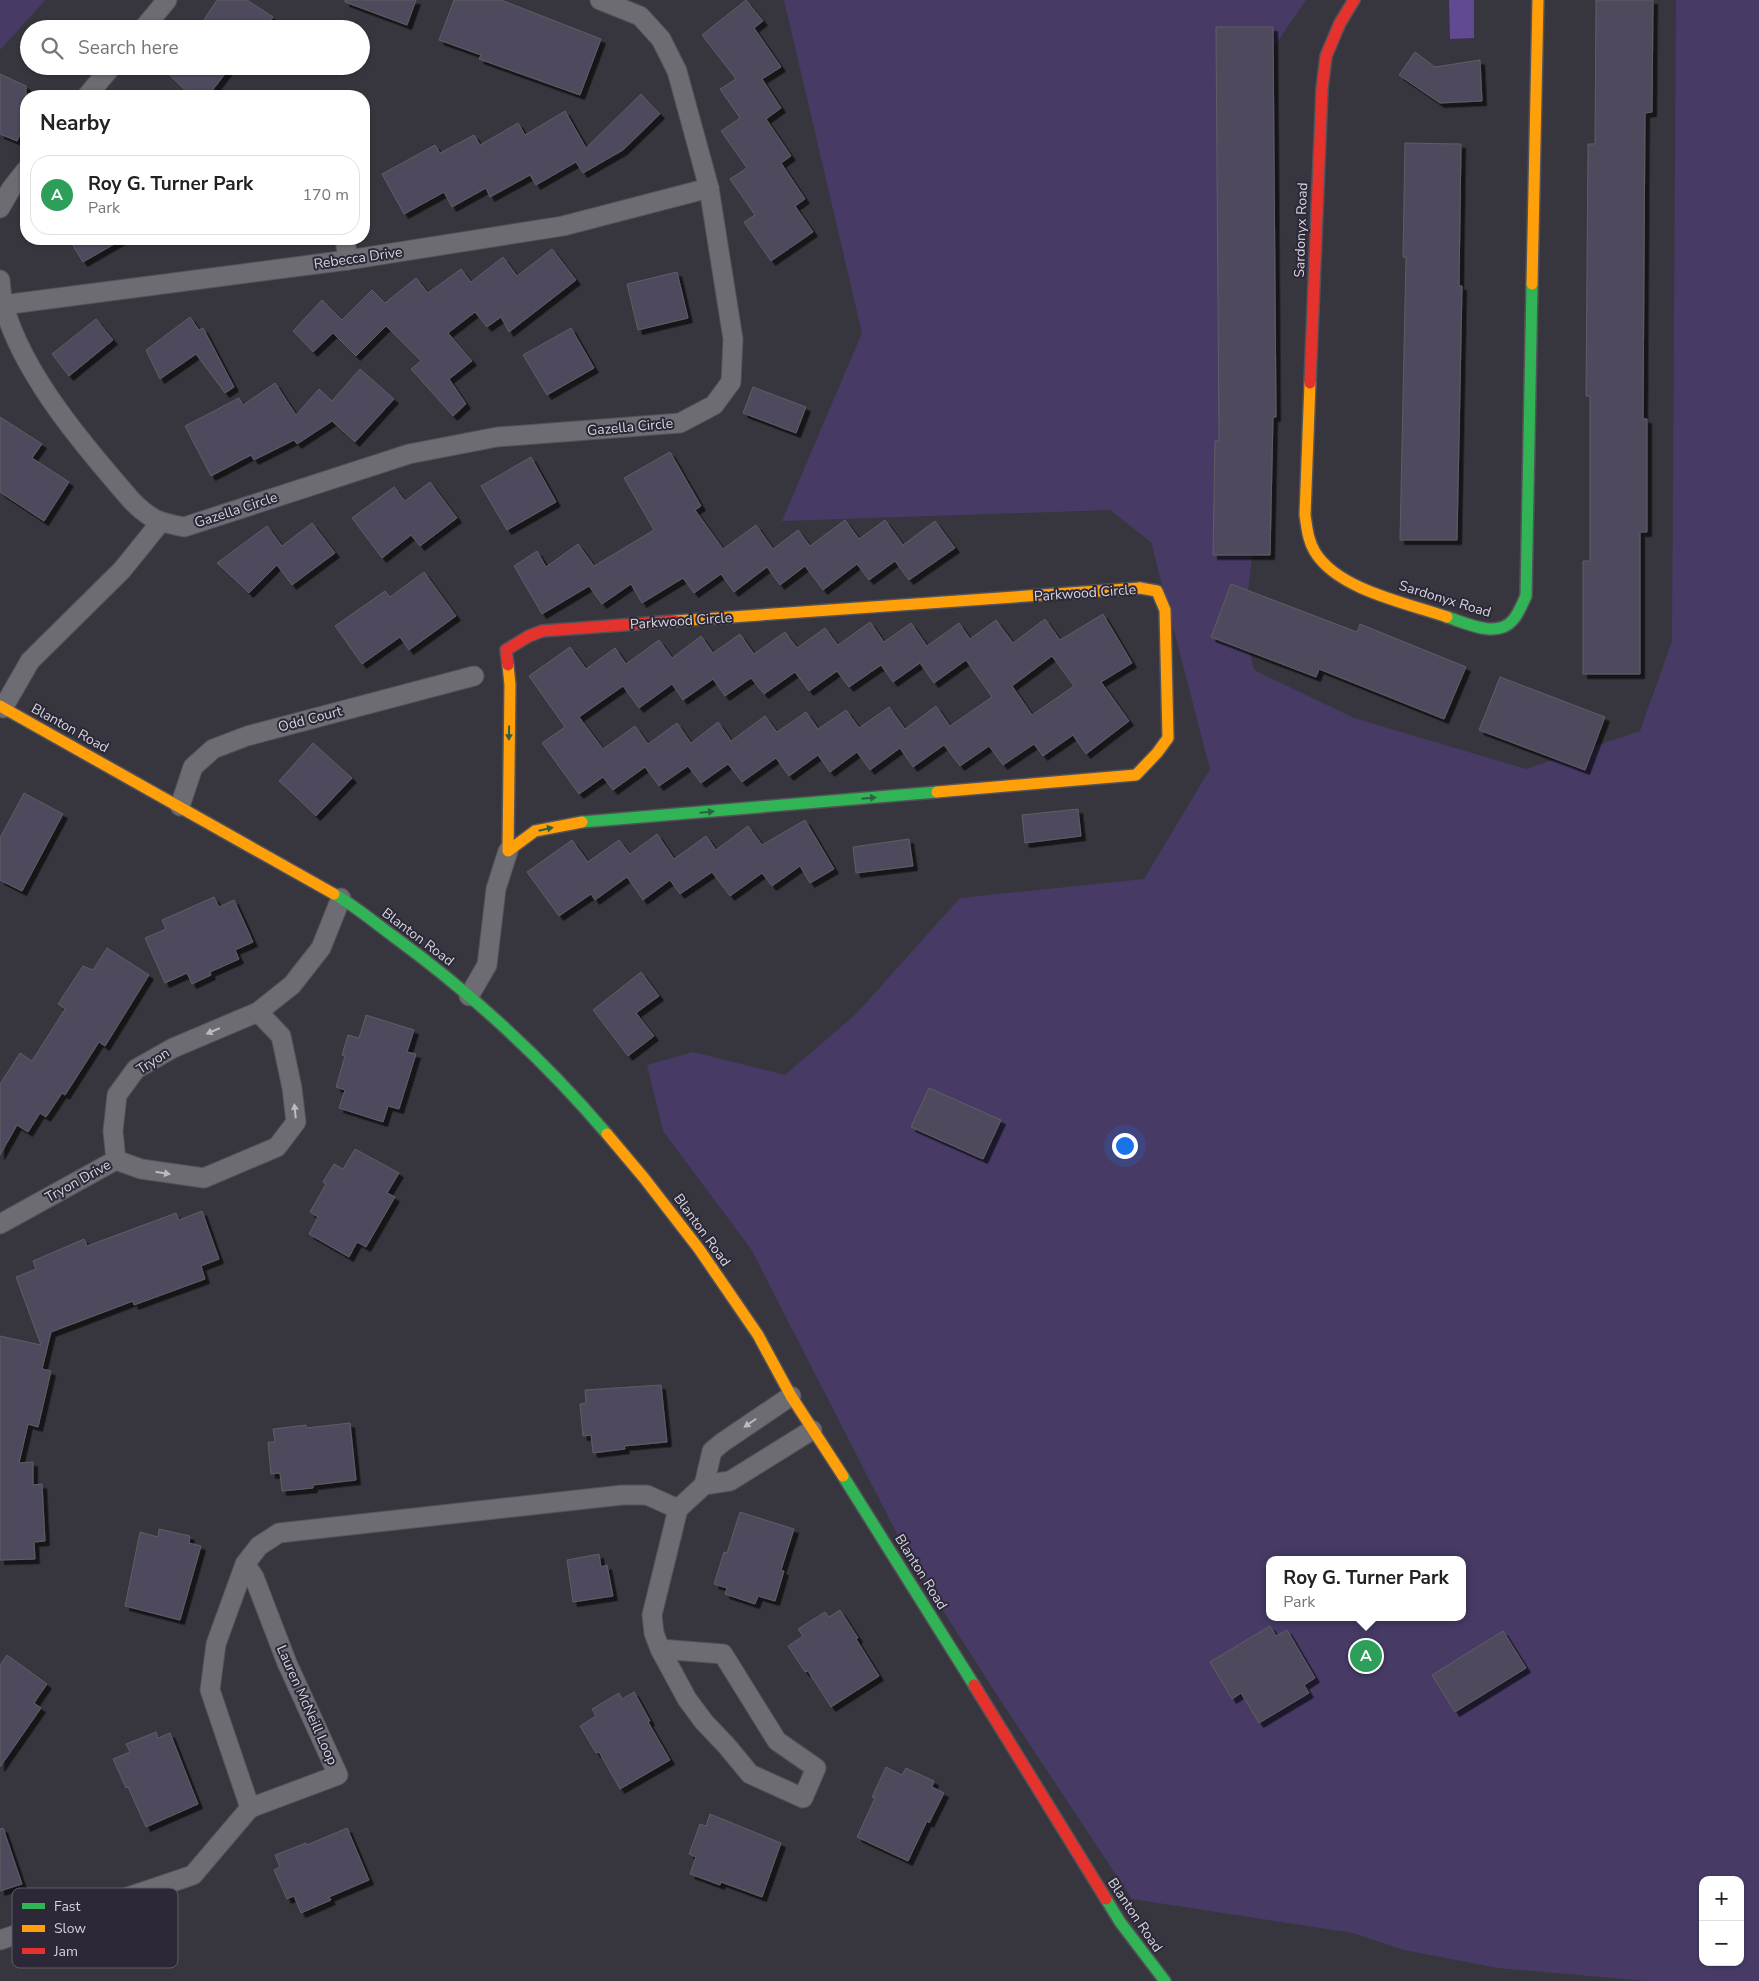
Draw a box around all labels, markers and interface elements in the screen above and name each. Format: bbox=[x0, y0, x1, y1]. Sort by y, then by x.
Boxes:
search box bbox=[20, 20, 370, 75]
icon: search bbox=[38, 34, 66, 62]
text: Search here bbox=[78, 35, 179, 61]
text: Nearby bbox=[40, 109, 110, 137]
text: Roy G. Turner Park bbox=[88, 171, 253, 197]
street label: Sardonyx Road bbox=[1290, 182, 1312, 278]
text: A bbox=[51, 184, 63, 206]
text: 170 m bbox=[302, 184, 349, 206]
text: Park bbox=[88, 197, 120, 219]
street label: Rebecca Drive bbox=[312, 242, 404, 274]
street label: Gazella Circle bbox=[586, 414, 674, 440]
street label: Gazella Circle bbox=[192, 488, 280, 532]
street label: Sardonyx Road bbox=[1397, 576, 1493, 622]
street label: Parkwood Circle bbox=[1033, 580, 1137, 606]
street label: Parkwood Circle bbox=[629, 608, 733, 634]
street label: Blanton Road bbox=[28, 699, 112, 757]
street label: Odd Court bbox=[276, 701, 344, 737]
one-way arrow bbox=[505, 726, 513, 742]
one-way arrow bbox=[861, 793, 877, 801]
one-way arrow bbox=[699, 807, 715, 815]
one-way arrow bbox=[538, 825, 553, 833]
street label: Blanton Road bbox=[378, 904, 458, 970]
one-way arrow bbox=[206, 1027, 220, 1035]
street label: Tryon bbox=[133, 1043, 173, 1079]
one-way arrow bbox=[291, 1103, 299, 1119]
your location bbox=[1112, 1133, 1138, 1159]
street label: Tryon Drive bbox=[42, 1155, 114, 1207]
one-way arrow bbox=[155, 1169, 171, 1177]
street label: Blanton Road bbox=[669, 1190, 735, 1270]
one-way arrow bbox=[743, 1418, 757, 1428]
street label: Blanton Road bbox=[890, 1531, 952, 1613]
popup bbox=[1266, 1556, 1466, 1621]
text: Roy G. Turner Park bbox=[1283, 1565, 1449, 1591]
text: Park bbox=[1283, 1591, 1315, 1613]
pin: A bbox=[1350, 1637, 1382, 1675]
street label: Lauren McNeill Loop bbox=[272, 1642, 342, 1768]
street label: Blanton Road bbox=[1103, 1874, 1167, 1956]
map controls bbox=[1699, 1876, 1744, 1966]
button: + bbox=[1699, 1876, 1744, 1921]
legend bbox=[12, 1888, 178, 1968]
text: Fast bbox=[54, 1897, 80, 1916]
text: Slow bbox=[54, 1919, 86, 1938]
button: − bbox=[1699, 1921, 1744, 1966]
text: Jam bbox=[53, 1942, 78, 1961]

